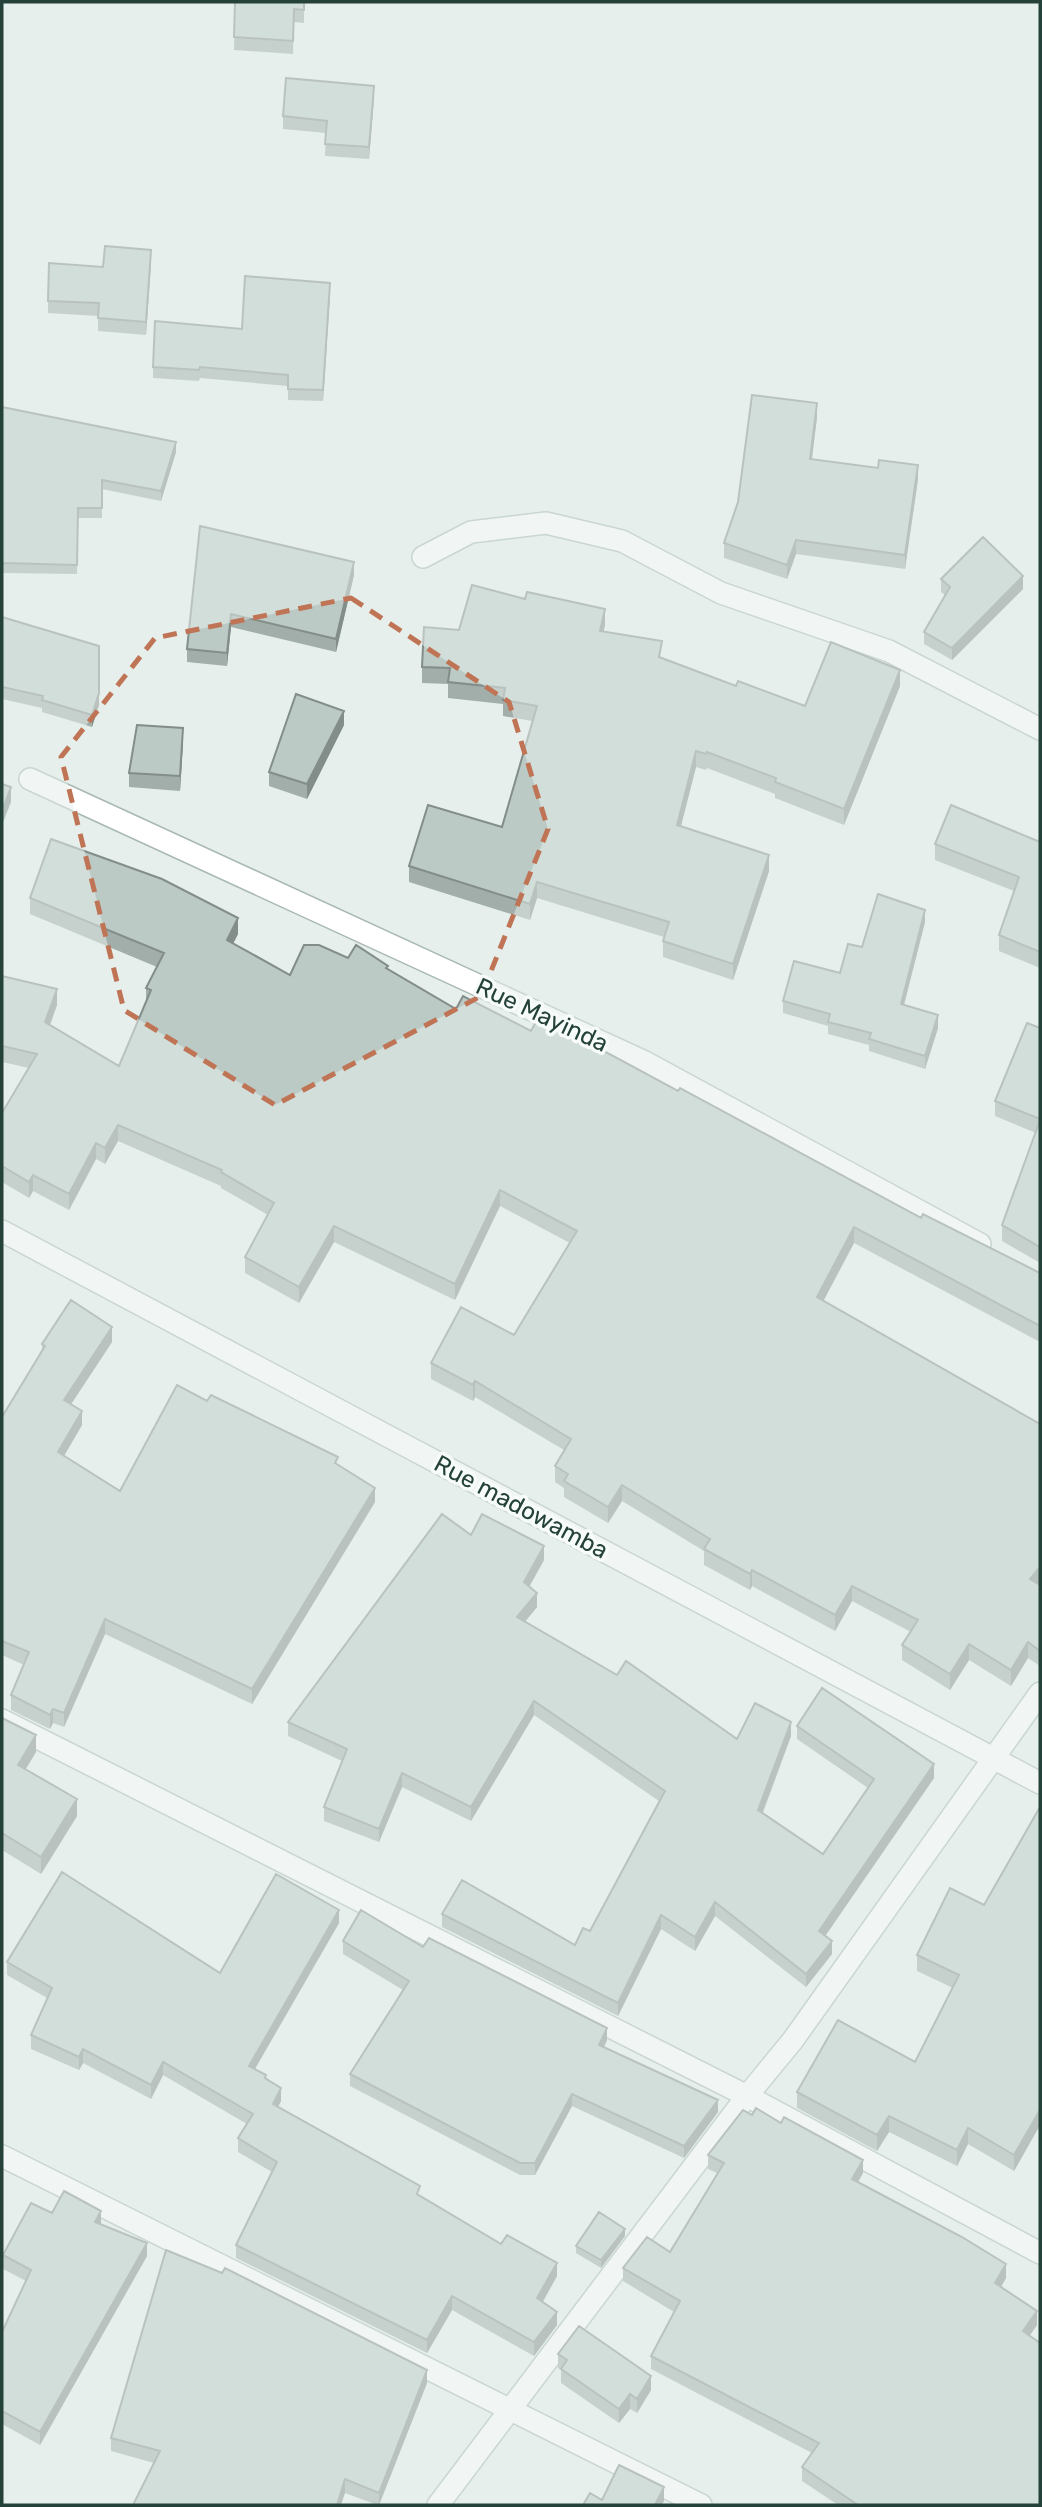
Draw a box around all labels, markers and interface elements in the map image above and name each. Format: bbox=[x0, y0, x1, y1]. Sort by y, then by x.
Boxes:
street label: Rue Mayinda bbox=[471, 972, 613, 1058]
street label: Rue madowamba bbox=[429, 1449, 613, 1565]

